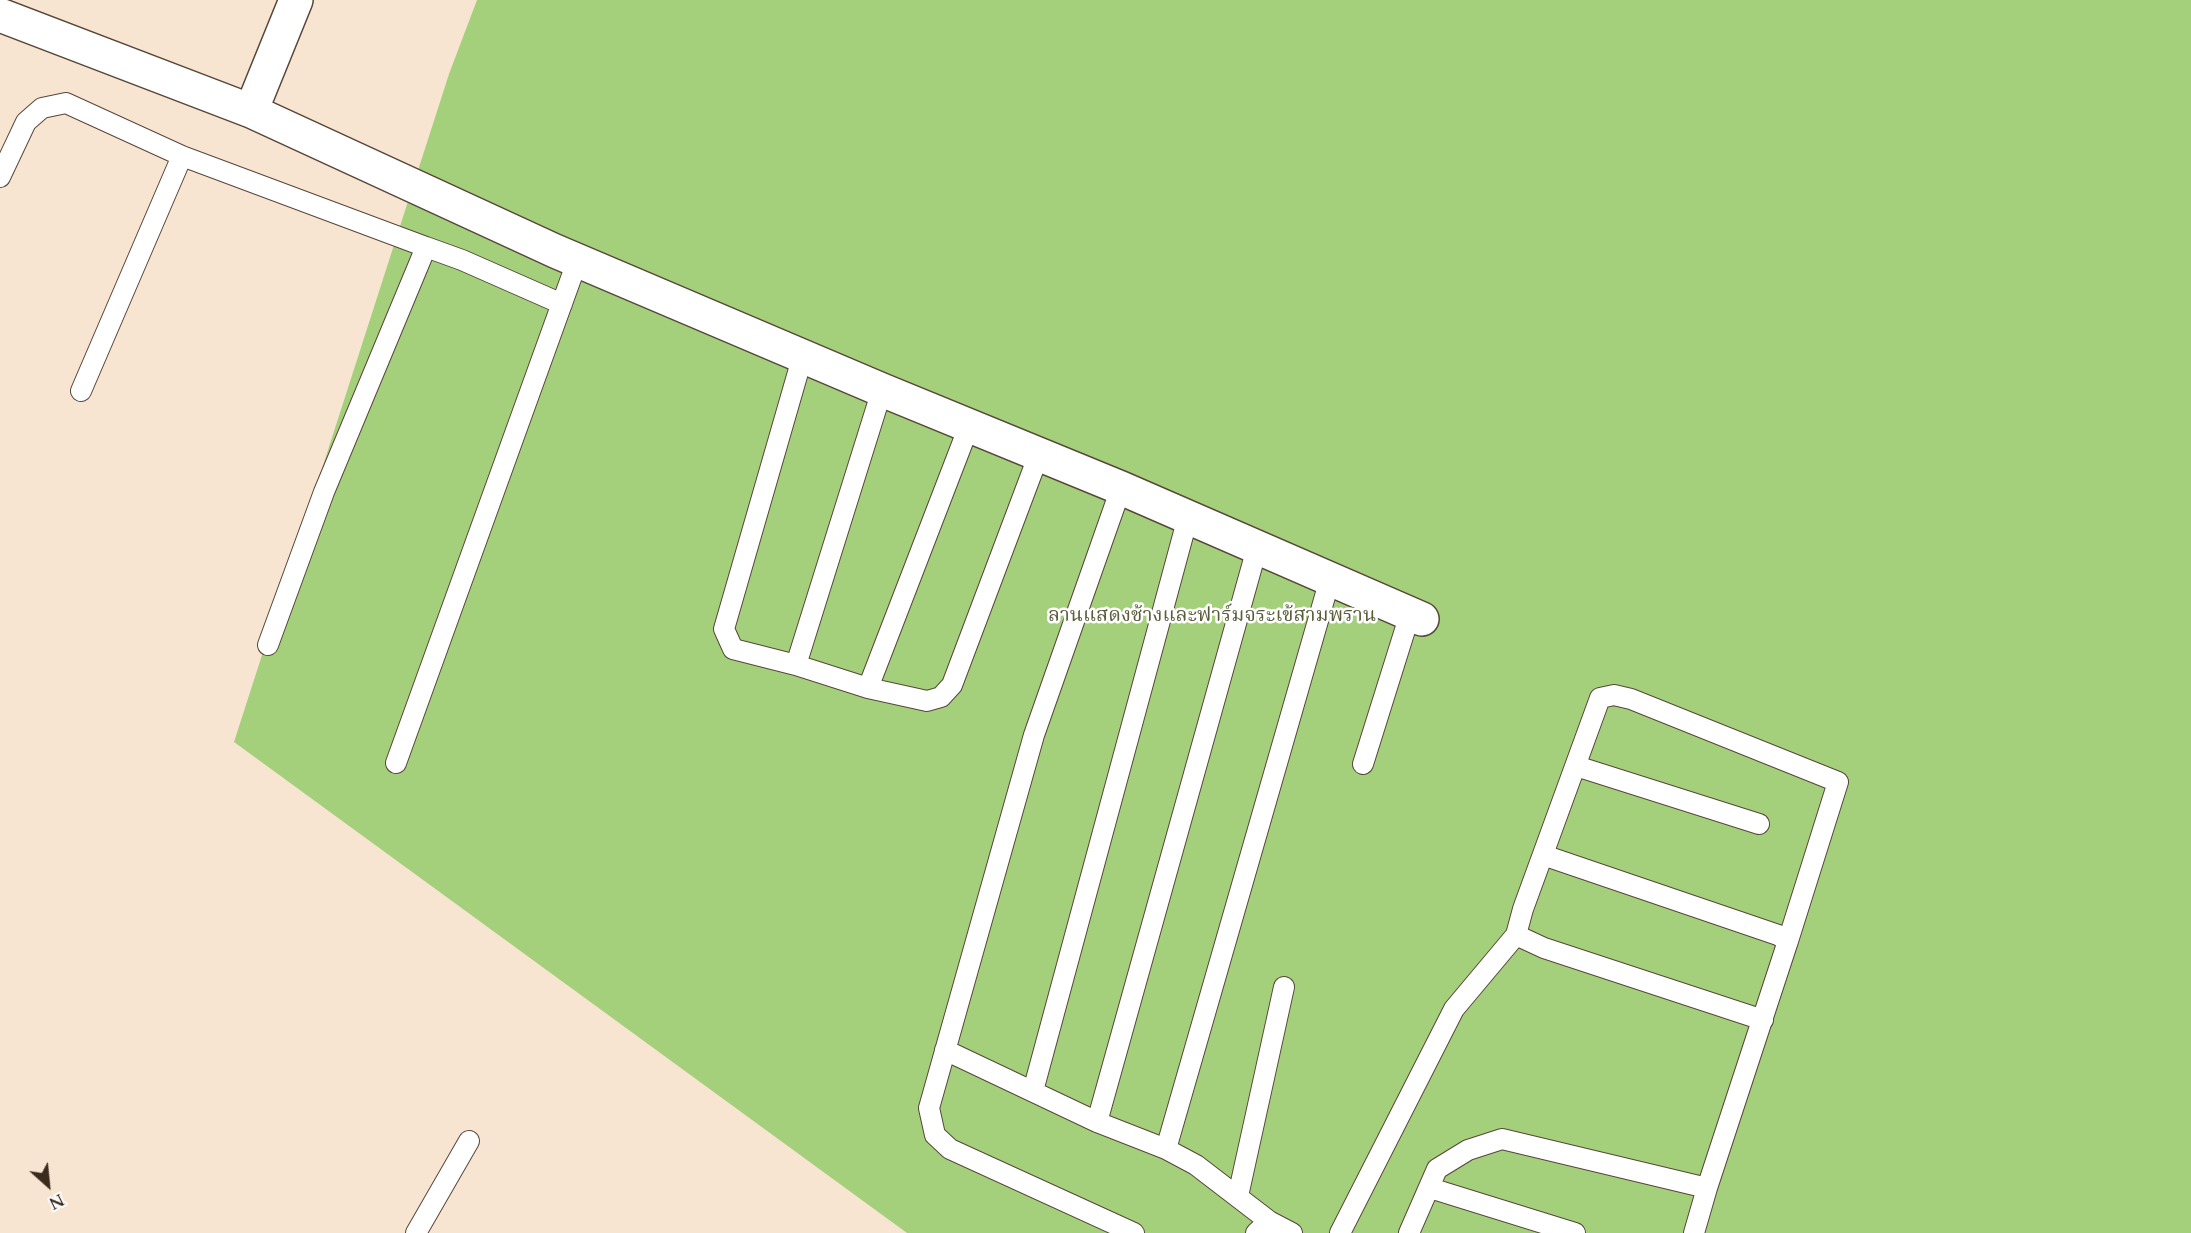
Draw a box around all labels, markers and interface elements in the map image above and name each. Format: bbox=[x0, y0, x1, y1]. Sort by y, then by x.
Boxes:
park label: ลานแสดงช้างและฟาร์มจระเข้สามพราน bbox=[1048, 604, 1376, 628]
north arrow bbox=[18, 1155, 78, 1215]
text: N bbox=[45, 1188, 67, 1214]

